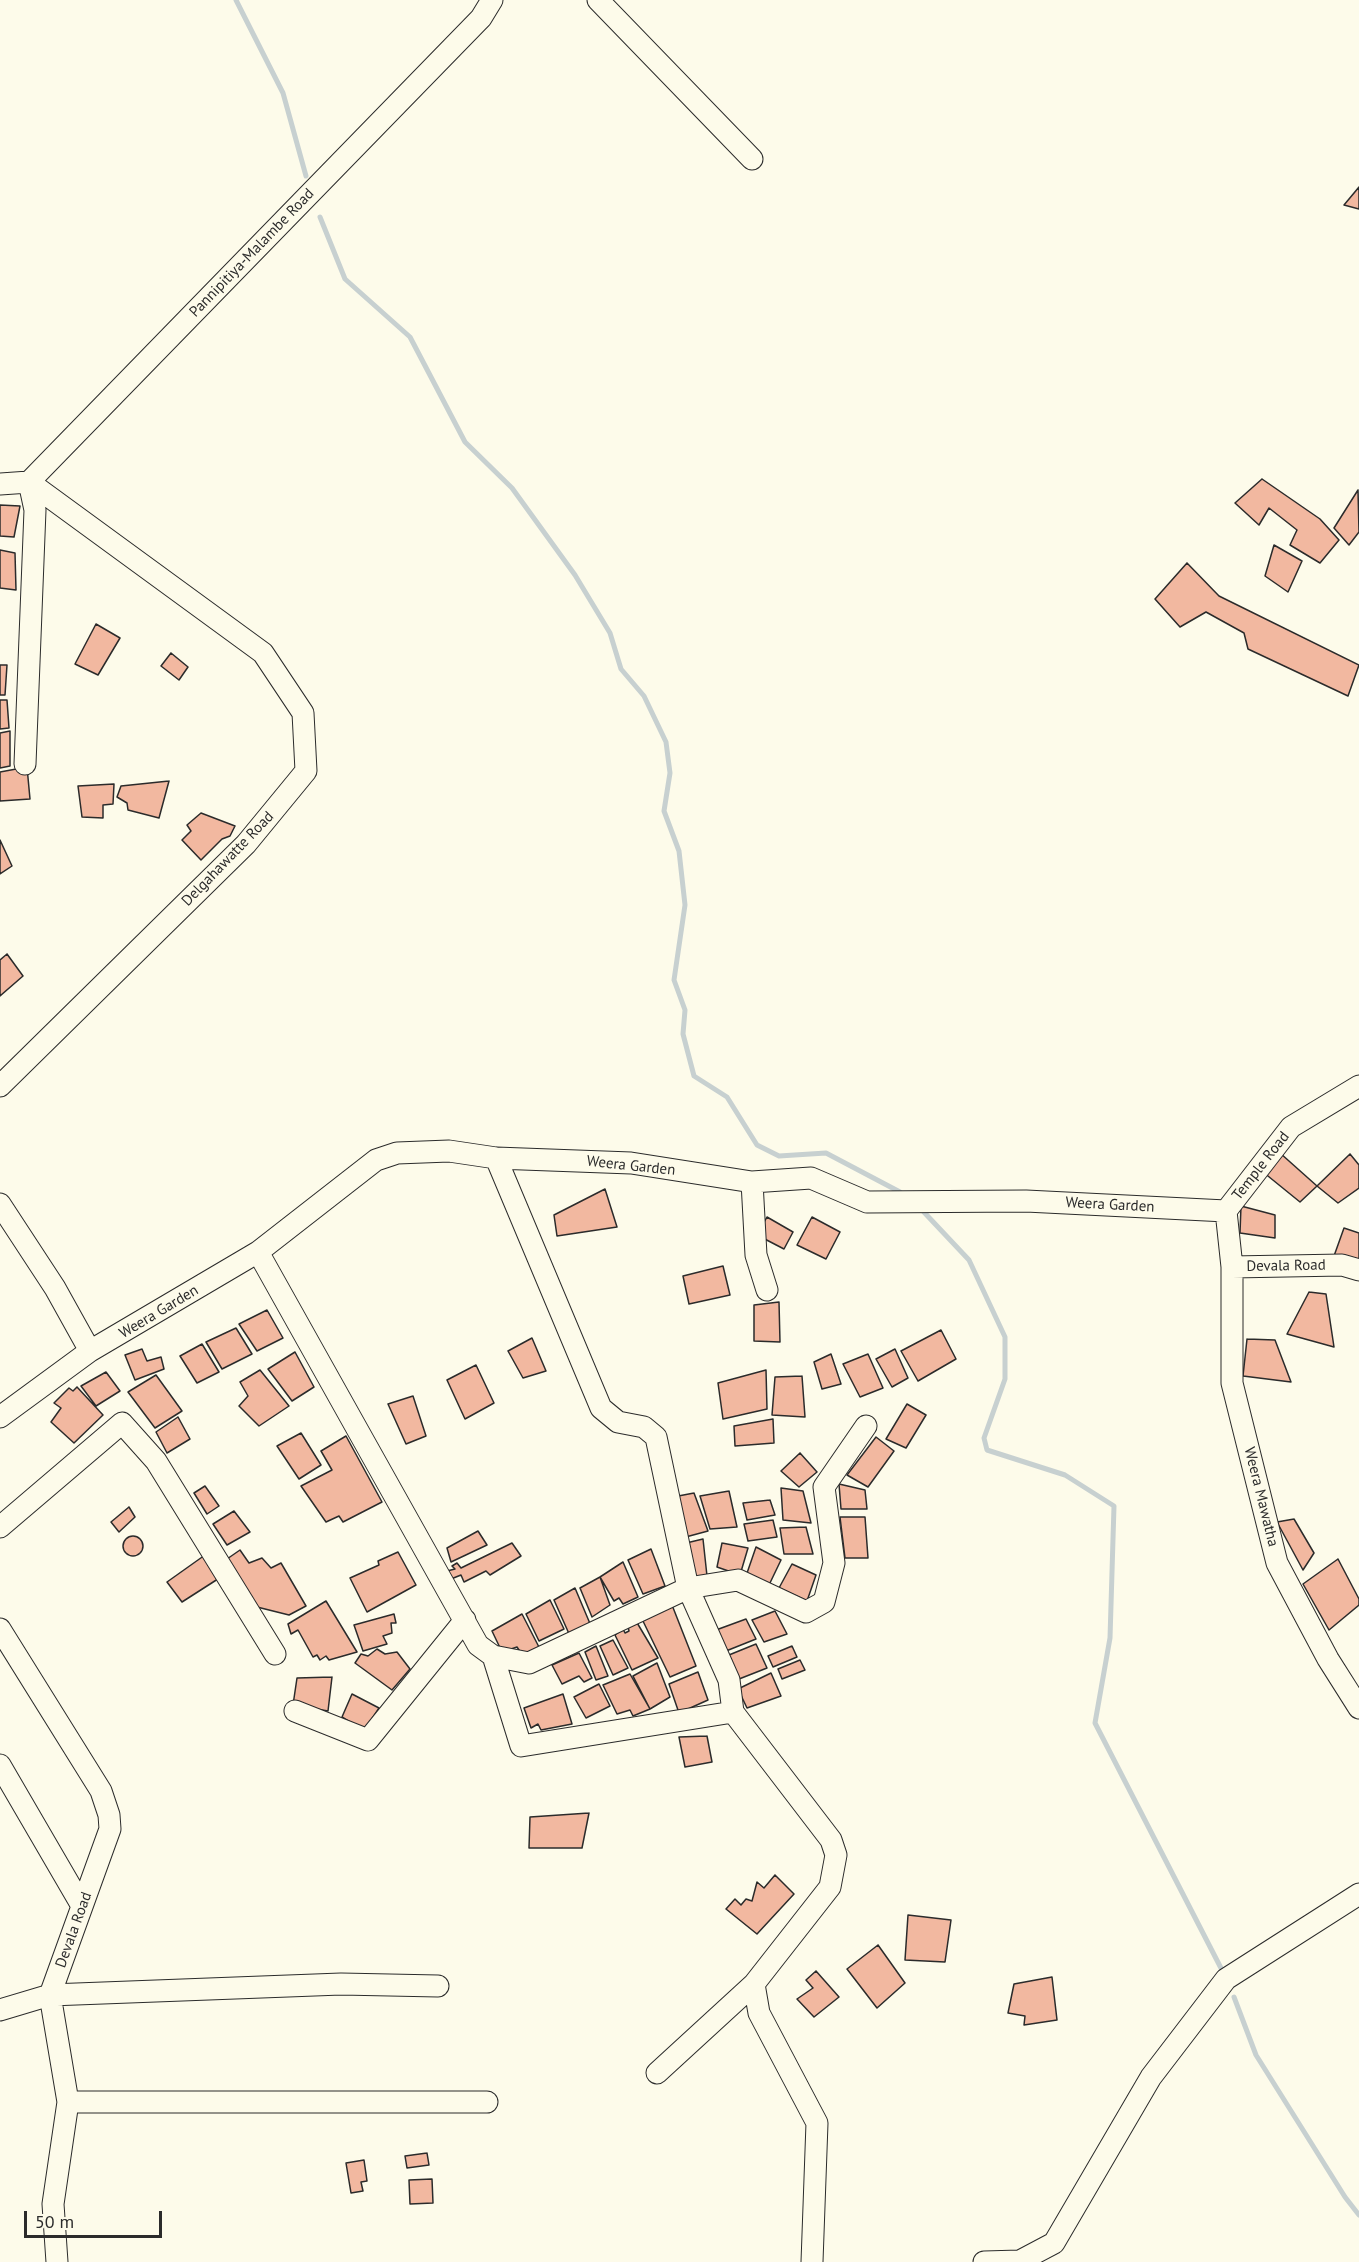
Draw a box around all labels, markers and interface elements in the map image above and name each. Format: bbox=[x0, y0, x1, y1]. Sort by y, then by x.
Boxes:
street label: Pannipitiya-Malambe Road bbox=[186, 185, 318, 321]
street label: Delgahawatte Road bbox=[178, 808, 278, 910]
street label: Temple Road bbox=[1229, 1128, 1293, 1204]
street label: Weera Garden bbox=[586, 1152, 676, 1180]
street label: Weera Garden bbox=[1065, 1194, 1155, 1216]
street label: Devala Road bbox=[1246, 1256, 1326, 1276]
street label: Weera Garden bbox=[116, 1281, 202, 1343]
street label: Weera Mawatha bbox=[1240, 1445, 1282, 1549]
street label: Devala Road bbox=[52, 1890, 96, 1970]
scale bar bbox=[27, 2199, 165, 2237]
text: 50 m bbox=[35, 2210, 74, 2233]

